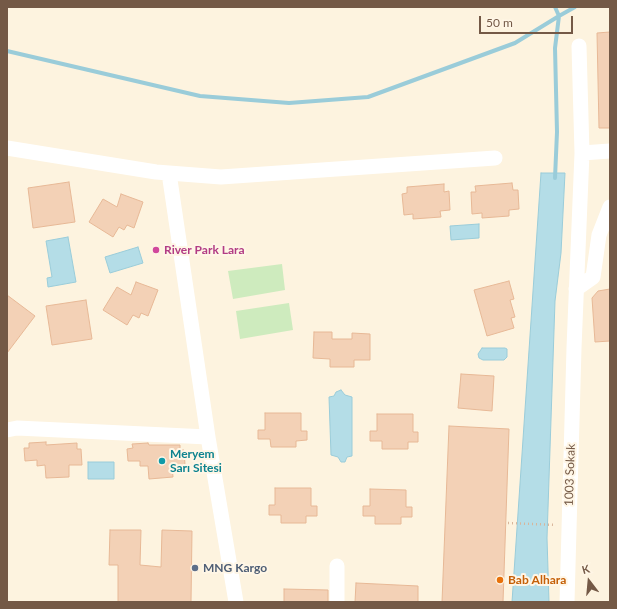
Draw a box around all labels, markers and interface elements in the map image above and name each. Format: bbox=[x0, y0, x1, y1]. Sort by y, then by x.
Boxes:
scale bar bbox=[481, 8, 575, 34]
text: 50 m bbox=[486, 15, 513, 30]
place label: River Park Lara bbox=[164, 243, 245, 257]
marker: River Park Lara bbox=[151, 245, 161, 255]
street label: 1003 Sokak bbox=[562, 444, 578, 506]
place label: Meryem Sarı Sitesi bbox=[170, 447, 222, 475]
marker: Meryem Sarı Sitesi bbox=[157, 456, 167, 466]
place label: MNG Kargo bbox=[203, 561, 267, 575]
north arrow bbox=[569, 561, 609, 601]
text: K bbox=[580, 562, 591, 576]
marker: MNG Kargo bbox=[190, 563, 200, 573]
place label: Bab Alhara bbox=[508, 573, 566, 587]
marker: Bab Alhara bbox=[495, 575, 505, 585]

